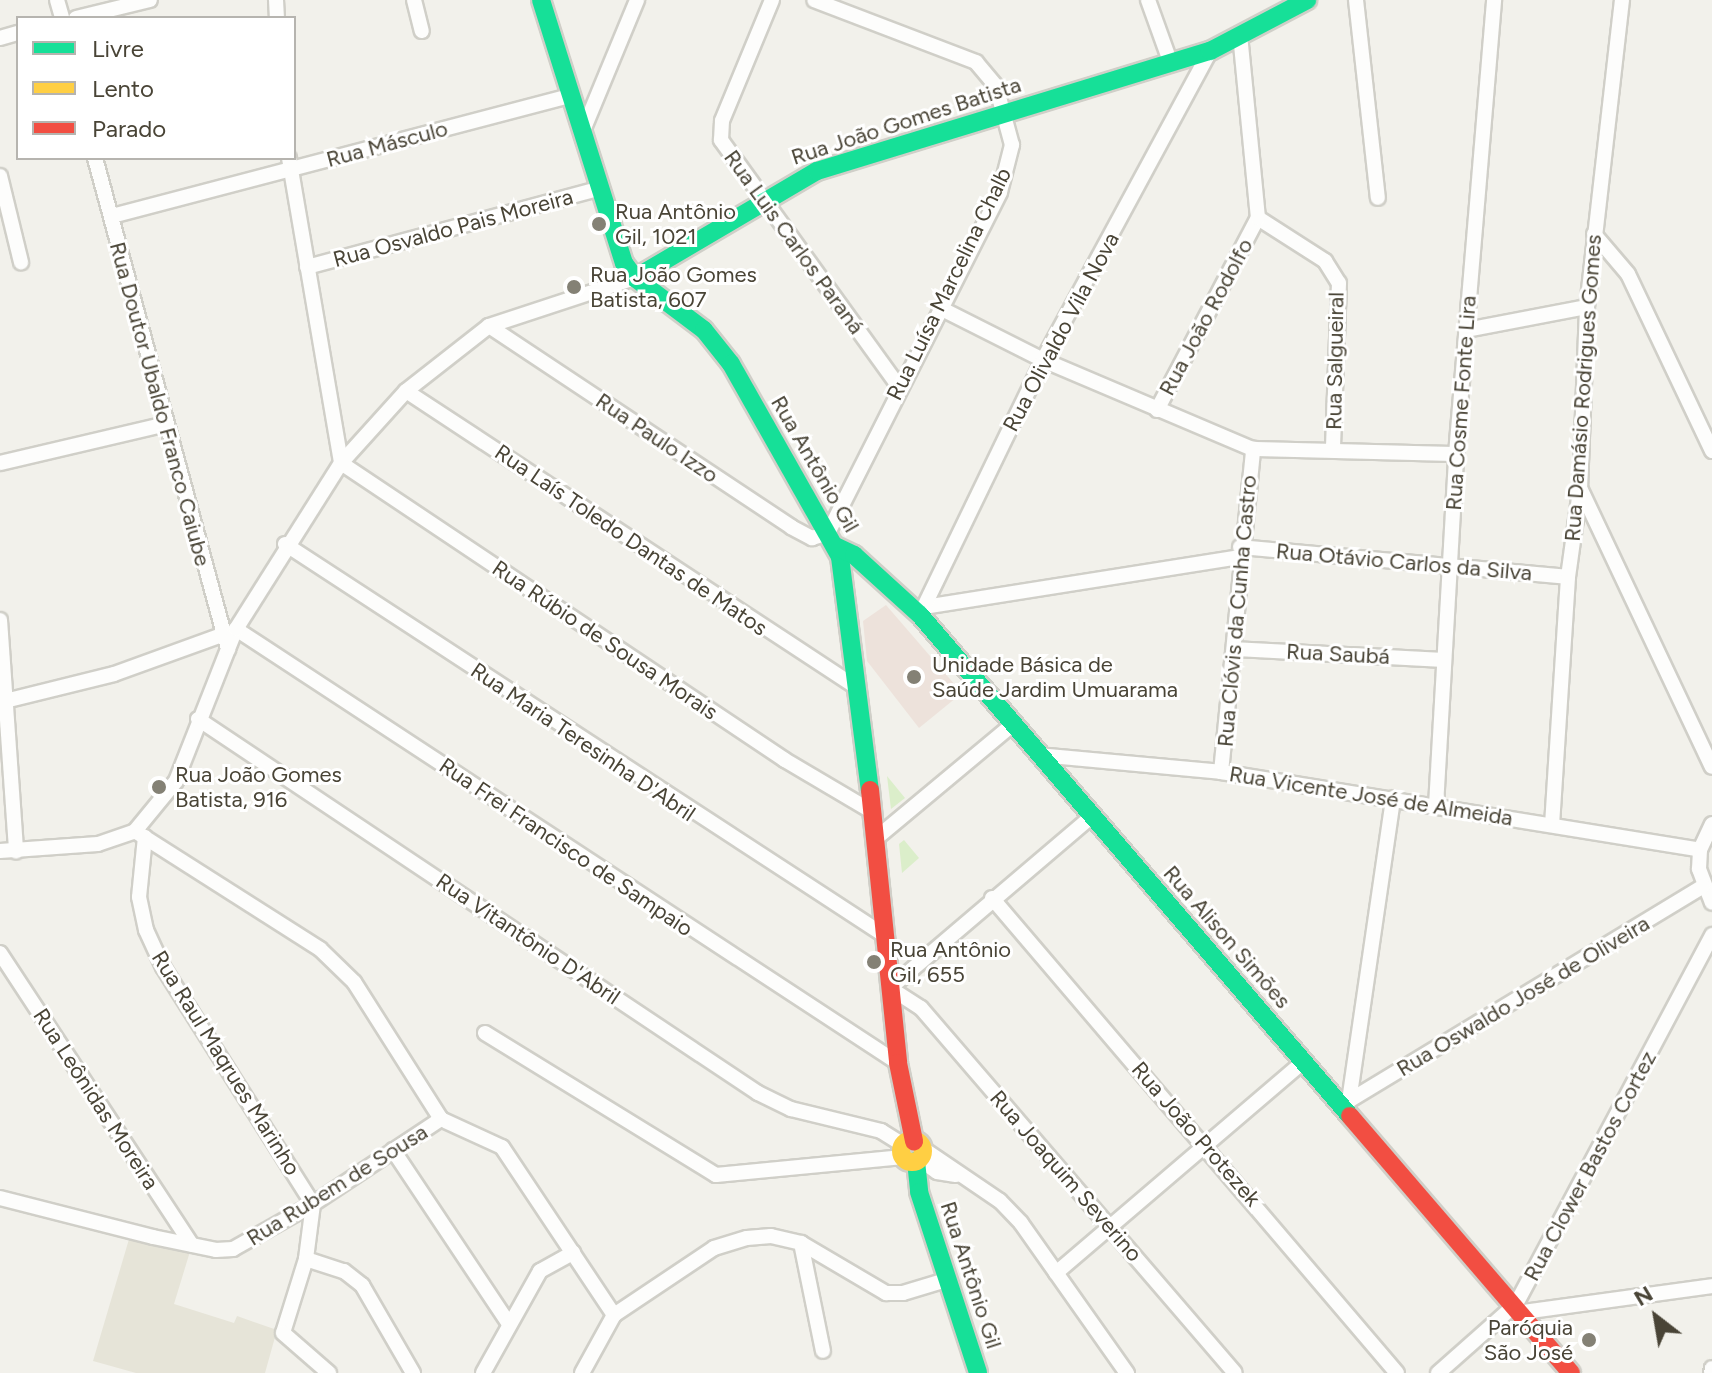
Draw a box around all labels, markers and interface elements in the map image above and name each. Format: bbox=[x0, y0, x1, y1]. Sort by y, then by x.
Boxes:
legend bbox=[16, 16, 296, 160]
text: Livre bbox=[92, 34, 144, 63]
street label: Rua João Gomes Batista bbox=[788, 71, 1024, 171]
text: Lento bbox=[92, 74, 154, 103]
text: Parado bbox=[92, 114, 166, 143]
street label: Rua Másculo bbox=[323, 115, 451, 173]
street label: Rua Luis Carlos Paraná bbox=[718, 145, 870, 339]
street label: Rua Luísa Marcelina Chalb bbox=[881, 163, 1017, 405]
street label: Rua Osvaldo Pais Moreira bbox=[330, 183, 576, 273]
place label: Rua Antônio Gil, 1021 bbox=[615, 198, 736, 250]
marker: Rua Antônio Gil, 1021 bbox=[590, 215, 608, 233]
street label: Rua Olivaldo Vila Nova bbox=[997, 228, 1125, 436]
street label: Rua João Rodolfo bbox=[1153, 234, 1259, 400]
street label: Rua Damásio Rodrigues Gomes bbox=[1559, 234, 1607, 542]
street label: Rua Doutor Ubaldo Franco Caiube bbox=[104, 239, 216, 569]
place label: Rua João Gomes Batista, 607 bbox=[590, 261, 757, 312]
marker: Rua João Gomes Batista, 607 bbox=[565, 278, 583, 296]
street label: Rua Salgueiral bbox=[1321, 292, 1349, 430]
street label: Rua Cosme Fonte Lira bbox=[1440, 295, 1482, 511]
street label: Rua Paulo Izzo bbox=[591, 387, 723, 489]
street label: Rua Antônio Gil bbox=[765, 391, 865, 537]
street label: Rua Laís Toledo Dantas de Matos bbox=[490, 439, 772, 641]
street label: Rua Clóvis da Cunha Castro bbox=[1212, 474, 1262, 748]
street label: Rua Otávio Carlos da Silva bbox=[1275, 538, 1533, 586]
street label: Rua Rúbio de Sousa Morais bbox=[487, 555, 723, 725]
street label: Rua Saubá bbox=[1285, 638, 1391, 670]
place label: Unidade Básica de Saúde Jardim Umuarama bbox=[932, 651, 1178, 702]
street label: Rua Maria Teresinha D'Abril bbox=[466, 657, 700, 827]
marker: Unidade Básica de Saúde Jardim Umuarama bbox=[903, 666, 925, 688]
street label: Rua Frei Francisco de Sampaio bbox=[434, 752, 698, 942]
place label: Rua João Gomes Batista, 916 bbox=[175, 761, 342, 812]
street label: Rua Vicente José de Almeida bbox=[1227, 761, 1515, 831]
marker: Rua João Gomes Batista, 916 bbox=[150, 778, 168, 796]
street label: Rua Alison Simões bbox=[1158, 860, 1296, 1014]
street label: Rua Vitantônio D'Abril bbox=[431, 868, 625, 1010]
street label: Rua Oswaldo José de Oliveira bbox=[1392, 910, 1654, 1082]
place label: Rua Antônio Gil, 655 bbox=[890, 936, 1011, 988]
street label: Rua Raul Maqrues Marinho bbox=[146, 946, 306, 1180]
marker: Rua Antônio Gil, 655 bbox=[865, 953, 883, 971]
street label: Rua Leônidas Moreira bbox=[28, 1003, 164, 1195]
street label: Rua Clower Bastos Cortez bbox=[1518, 1047, 1662, 1285]
street label: Rua João Protezek bbox=[1126, 1056, 1266, 1212]
street label: Rua Joaquim Severino bbox=[984, 1085, 1148, 1267]
street label: Rua Rubem de Sousa bbox=[242, 1119, 432, 1251]
street label: Rua Antônio Gil bbox=[935, 1198, 1007, 1352]
north arrow bbox=[1616, 1277, 1696, 1357]
text: N bbox=[1629, 1280, 1658, 1312]
place label: Paróquia São José bbox=[1484, 1314, 1573, 1366]
marker: Paróquia São José bbox=[1580, 1331, 1598, 1349]

